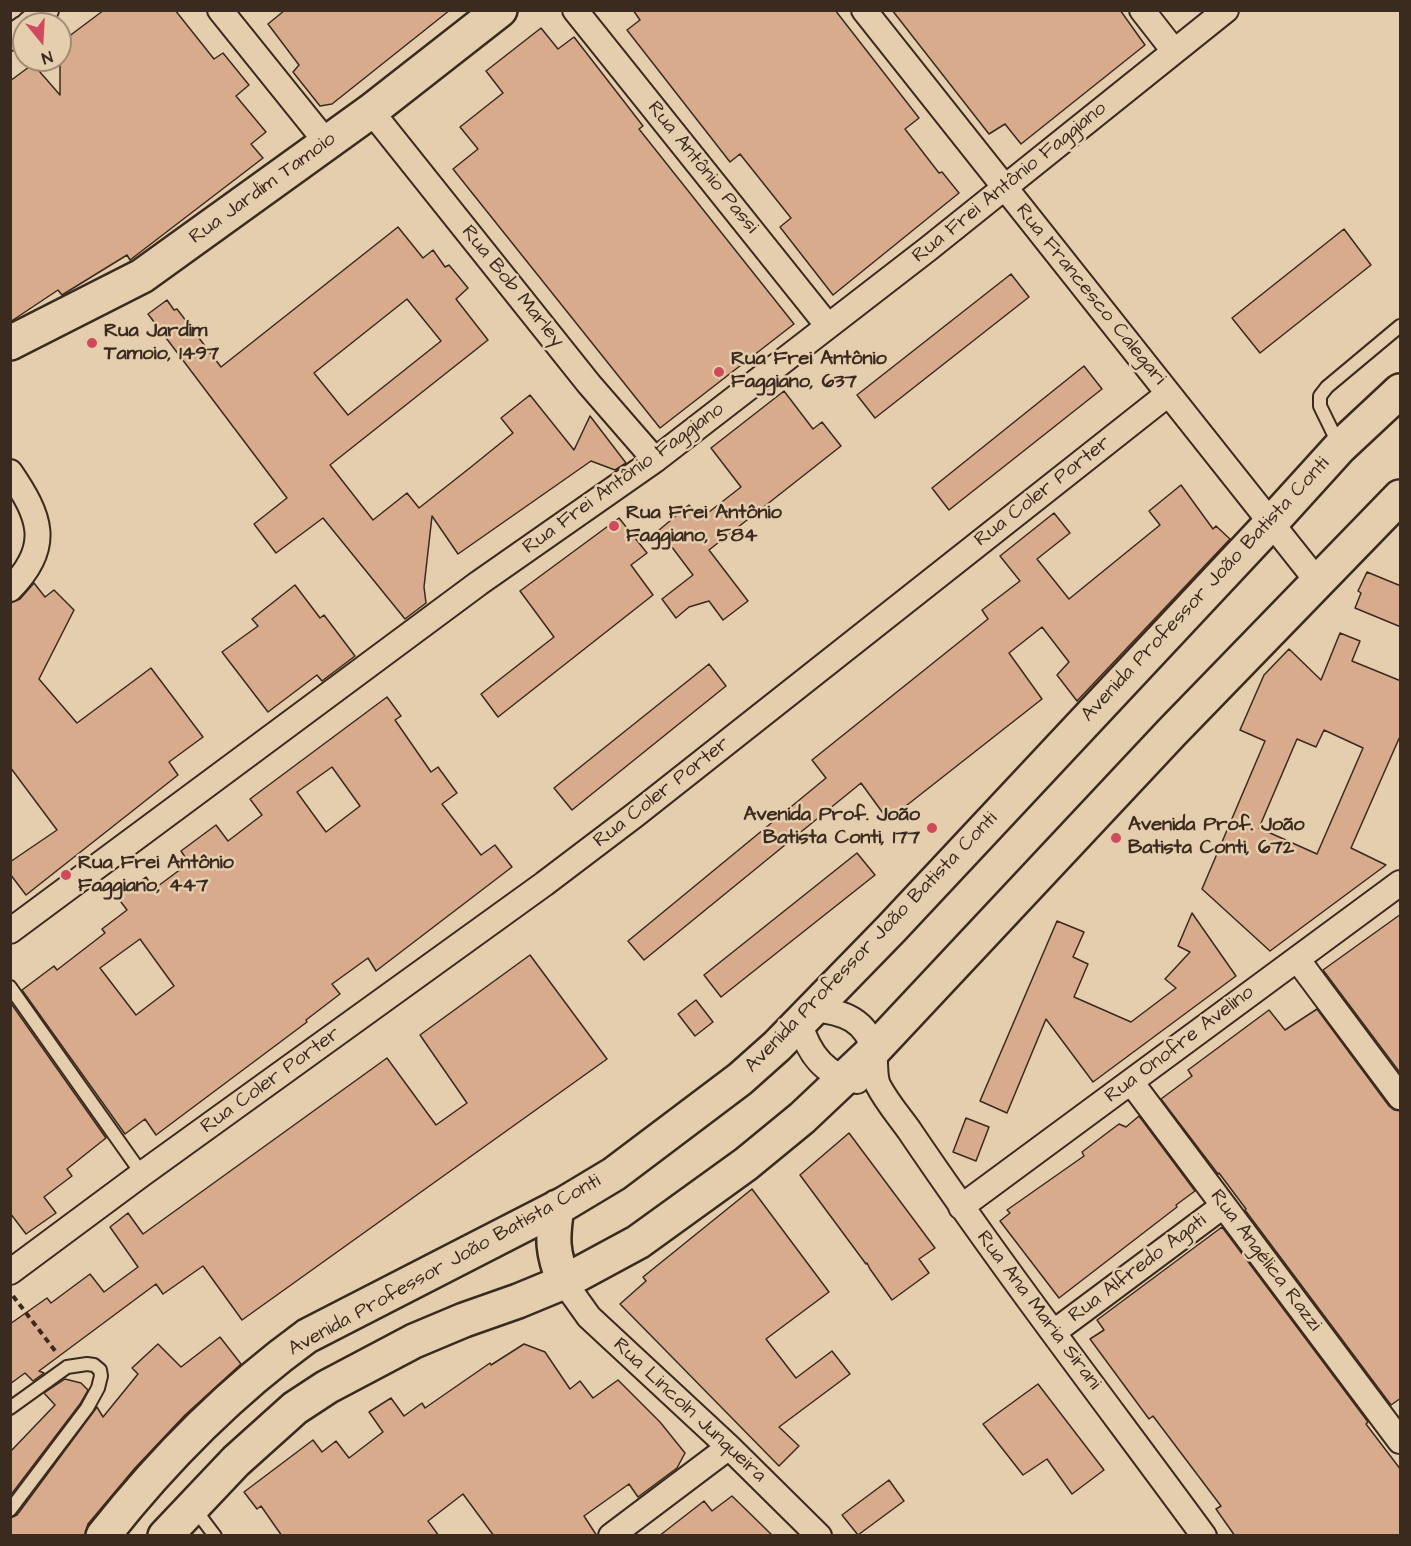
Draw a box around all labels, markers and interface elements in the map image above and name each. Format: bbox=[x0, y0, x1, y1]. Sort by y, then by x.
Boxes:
north arrow bbox=[12, 12, 72, 72]
text: N bbox=[39, 45, 55, 69]
street label: Rua Antônio Passi bbox=[641, 97, 763, 239]
street label: Rua Frei Antônio Faggiano bbox=[908, 97, 1112, 269]
street label: Rua Jardim Tamoio bbox=[185, 128, 341, 250]
street label: Rua Francesco Calegari bbox=[1010, 200, 1170, 390]
street label: Rua Bob Marley bbox=[455, 221, 569, 353]
place label: Rua Jardim Tamoio, 1497 bbox=[104, 320, 219, 367]
marker: Rua Jardim Tamoio, 1497 bbox=[85, 336, 99, 350]
place label: Rua Frei Antônio Faggiano, 637 bbox=[731, 348, 887, 395]
marker: Rua Frei Antônio Faggiano, 637 bbox=[712, 365, 726, 379]
street label: Rua Frei Antônio Faggiano bbox=[519, 398, 729, 560]
street label: Rua Coler Porter bbox=[970, 431, 1116, 553]
street label: Avenida Professor João Batista Conti bbox=[1077, 453, 1335, 727]
place label: Rua Frei Antônio Faggiano, 584 bbox=[626, 502, 782, 549]
marker: Rua Frei Antônio Faggiano, 584 bbox=[607, 519, 621, 533]
street label: Rua Coler Porter bbox=[589, 732, 735, 854]
place label: Avenida Prof. João Batista Conti, 177 bbox=[744, 804, 920, 851]
street label: Avenida Professor João Batista Conti bbox=[741, 808, 1003, 1078]
place label: Avenida Prof. João Batista Conti, 672 bbox=[1128, 814, 1304, 861]
marker: Avenida Prof. João Batista Conti, 177 bbox=[925, 821, 939, 835]
marker: Avenida Prof. João Batista Conti, 672 bbox=[1109, 831, 1123, 845]
place label: Rua Frei Antônio Faggiano, 447 bbox=[78, 852, 234, 899]
marker: Rua Frei Antônio Faggiano, 447 bbox=[59, 868, 73, 882]
street label: Rua Onofre Avelino bbox=[1101, 981, 1259, 1109]
street label: Rua Coler Porter bbox=[197, 1023, 345, 1139]
street label: Avenida Professor João Batista Conti bbox=[285, 1170, 605, 1362]
street label: Rua Angélica Razzi bbox=[1204, 1186, 1326, 1336]
street label: Rua Alfredo Agati bbox=[1064, 1209, 1212, 1329]
street label: Rua Ana Maria Sirani bbox=[970, 1227, 1106, 1395]
street label: Rua Lincoln Junqueira bbox=[607, 1334, 771, 1488]

